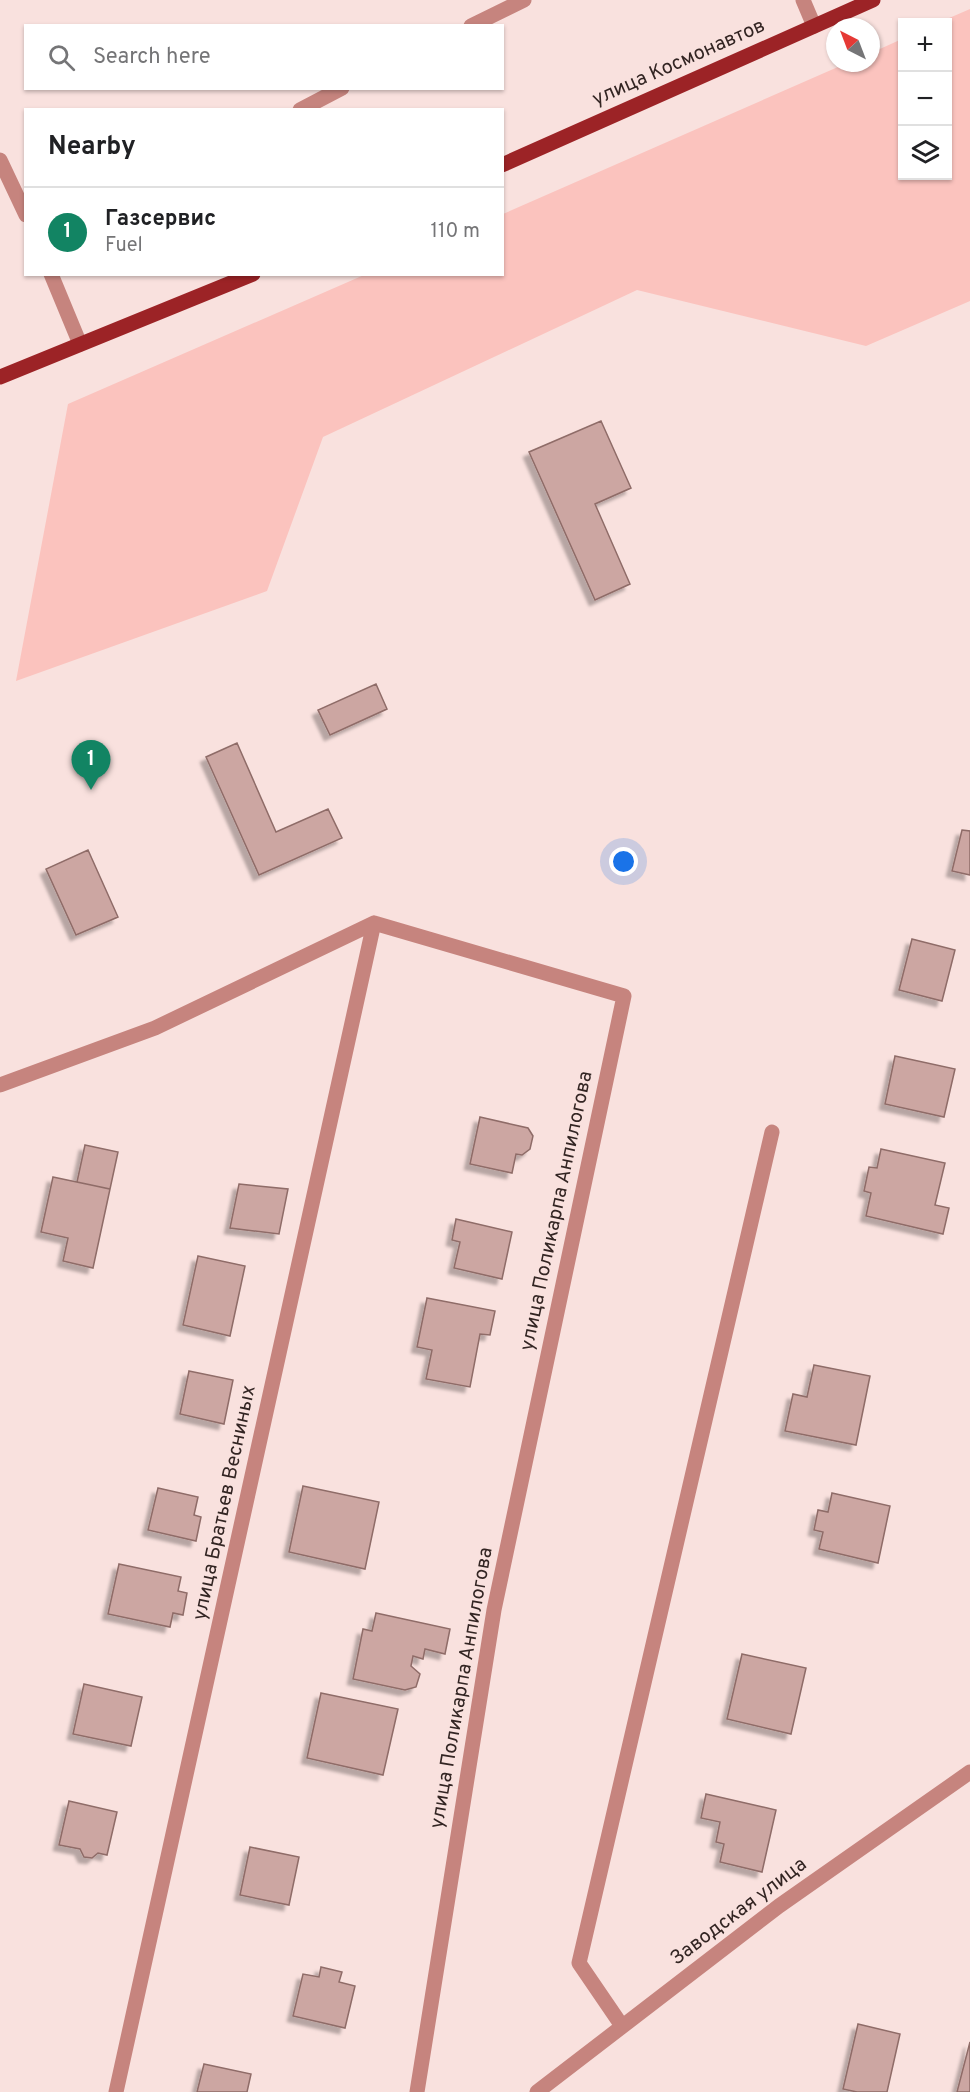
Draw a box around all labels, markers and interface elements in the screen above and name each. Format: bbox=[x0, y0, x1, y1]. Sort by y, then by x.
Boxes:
street label: улица Космонавтов bbox=[588, 13, 770, 113]
north arrow bbox=[826, 18, 880, 72]
map controls bbox=[898, 18, 952, 180]
button: + bbox=[898, 18, 952, 72]
search box bbox=[24, 24, 504, 90]
icon: search bbox=[45, 41, 78, 74]
text: Search here bbox=[93, 44, 211, 71]
button: − bbox=[898, 72, 952, 126]
button: layers bbox=[898, 126, 952, 180]
text: Nearby bbox=[48, 131, 136, 164]
text: Газсервис bbox=[105, 206, 216, 233]
text: 1 bbox=[64, 219, 72, 245]
text: 110 m bbox=[431, 219, 480, 245]
text: Fuel bbox=[105, 233, 143, 259]
pin: 1 bbox=[72, 740, 110, 790]
your location bbox=[609, 847, 638, 876]
street label: улица Поликарпа Анпилогова bbox=[515, 1069, 599, 1353]
street label: улица Братьев Весниных bbox=[187, 1383, 263, 1623]
street label: улица Поликарпа Анпилогова bbox=[424, 1545, 500, 1831]
street label: Заводская улица bbox=[665, 1852, 813, 1972]

